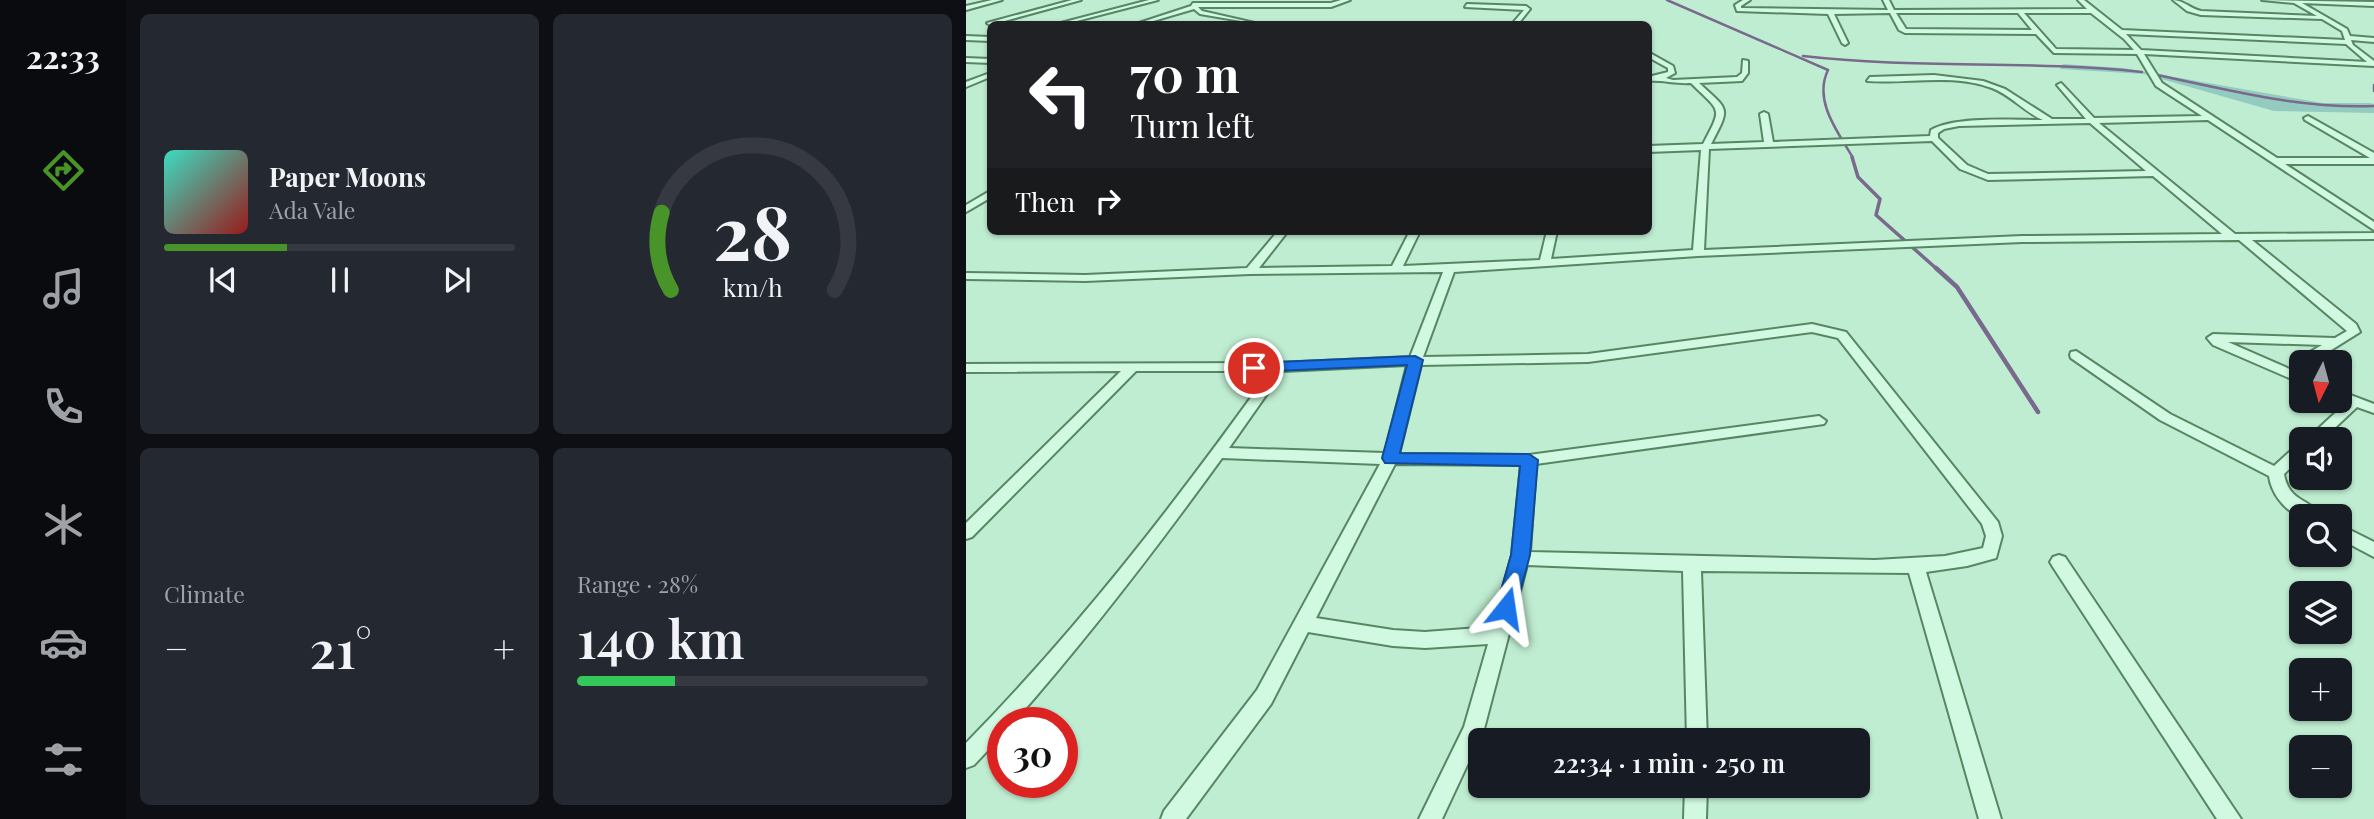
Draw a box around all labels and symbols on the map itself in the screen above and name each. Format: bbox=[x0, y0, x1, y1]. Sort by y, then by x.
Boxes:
pin bbox=[1224, 338, 1284, 398]
north arrow bbox=[2289, 350, 2352, 413]
position arrow bbox=[1469, 571, 1543, 645]
speed limit sign: 30 bbox=[987, 707, 1078, 798]

